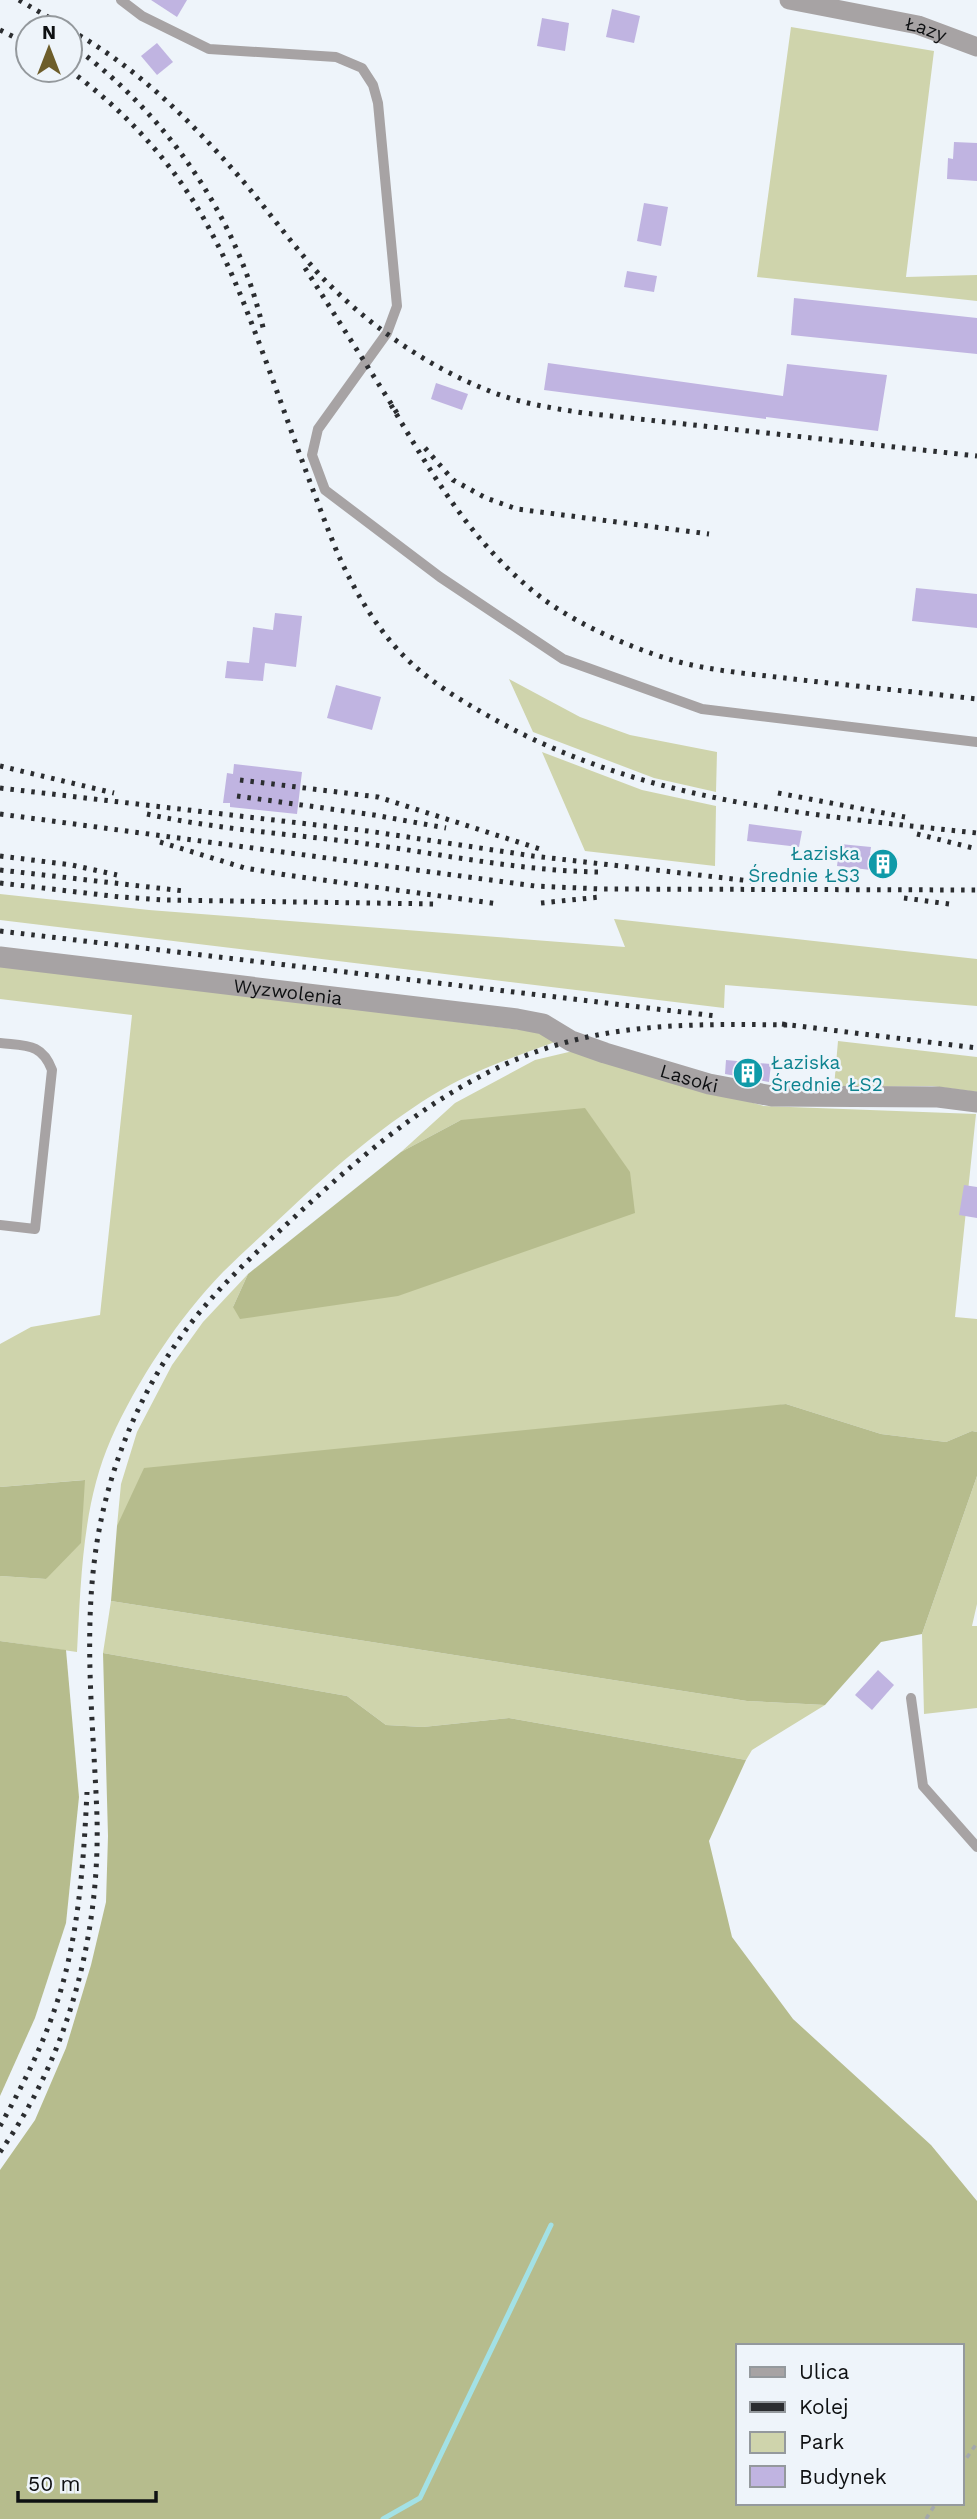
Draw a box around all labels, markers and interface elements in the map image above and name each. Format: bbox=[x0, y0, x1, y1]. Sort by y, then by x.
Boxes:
street label: Łazy bbox=[903, 12, 950, 47]
north arrow bbox=[14, 14, 84, 84]
text: N bbox=[42, 21, 56, 44]
place label: Łaziska Średnie ŁS3 bbox=[748, 842, 860, 887]
building icon: Łaziska Średnie ŁS3 bbox=[866, 847, 900, 881]
street label: Wyzwolenia bbox=[232, 974, 344, 1010]
place label: Łaziska Średnie ŁS2 bbox=[771, 1051, 883, 1096]
building icon: Łaziska Średnie ŁS2 bbox=[731, 1056, 765, 1090]
street label: Lasoki bbox=[657, 1059, 720, 1098]
legend bbox=[736, 2344, 963, 2505]
text: Ulica bbox=[799, 2359, 850, 2384]
text: Kolej bbox=[799, 2394, 849, 2419]
text: Park bbox=[799, 2429, 844, 2454]
scale bar bbox=[18, 2460, 156, 2504]
text: Budynek bbox=[799, 2464, 887, 2489]
text: 50 m bbox=[28, 2471, 80, 2496]

